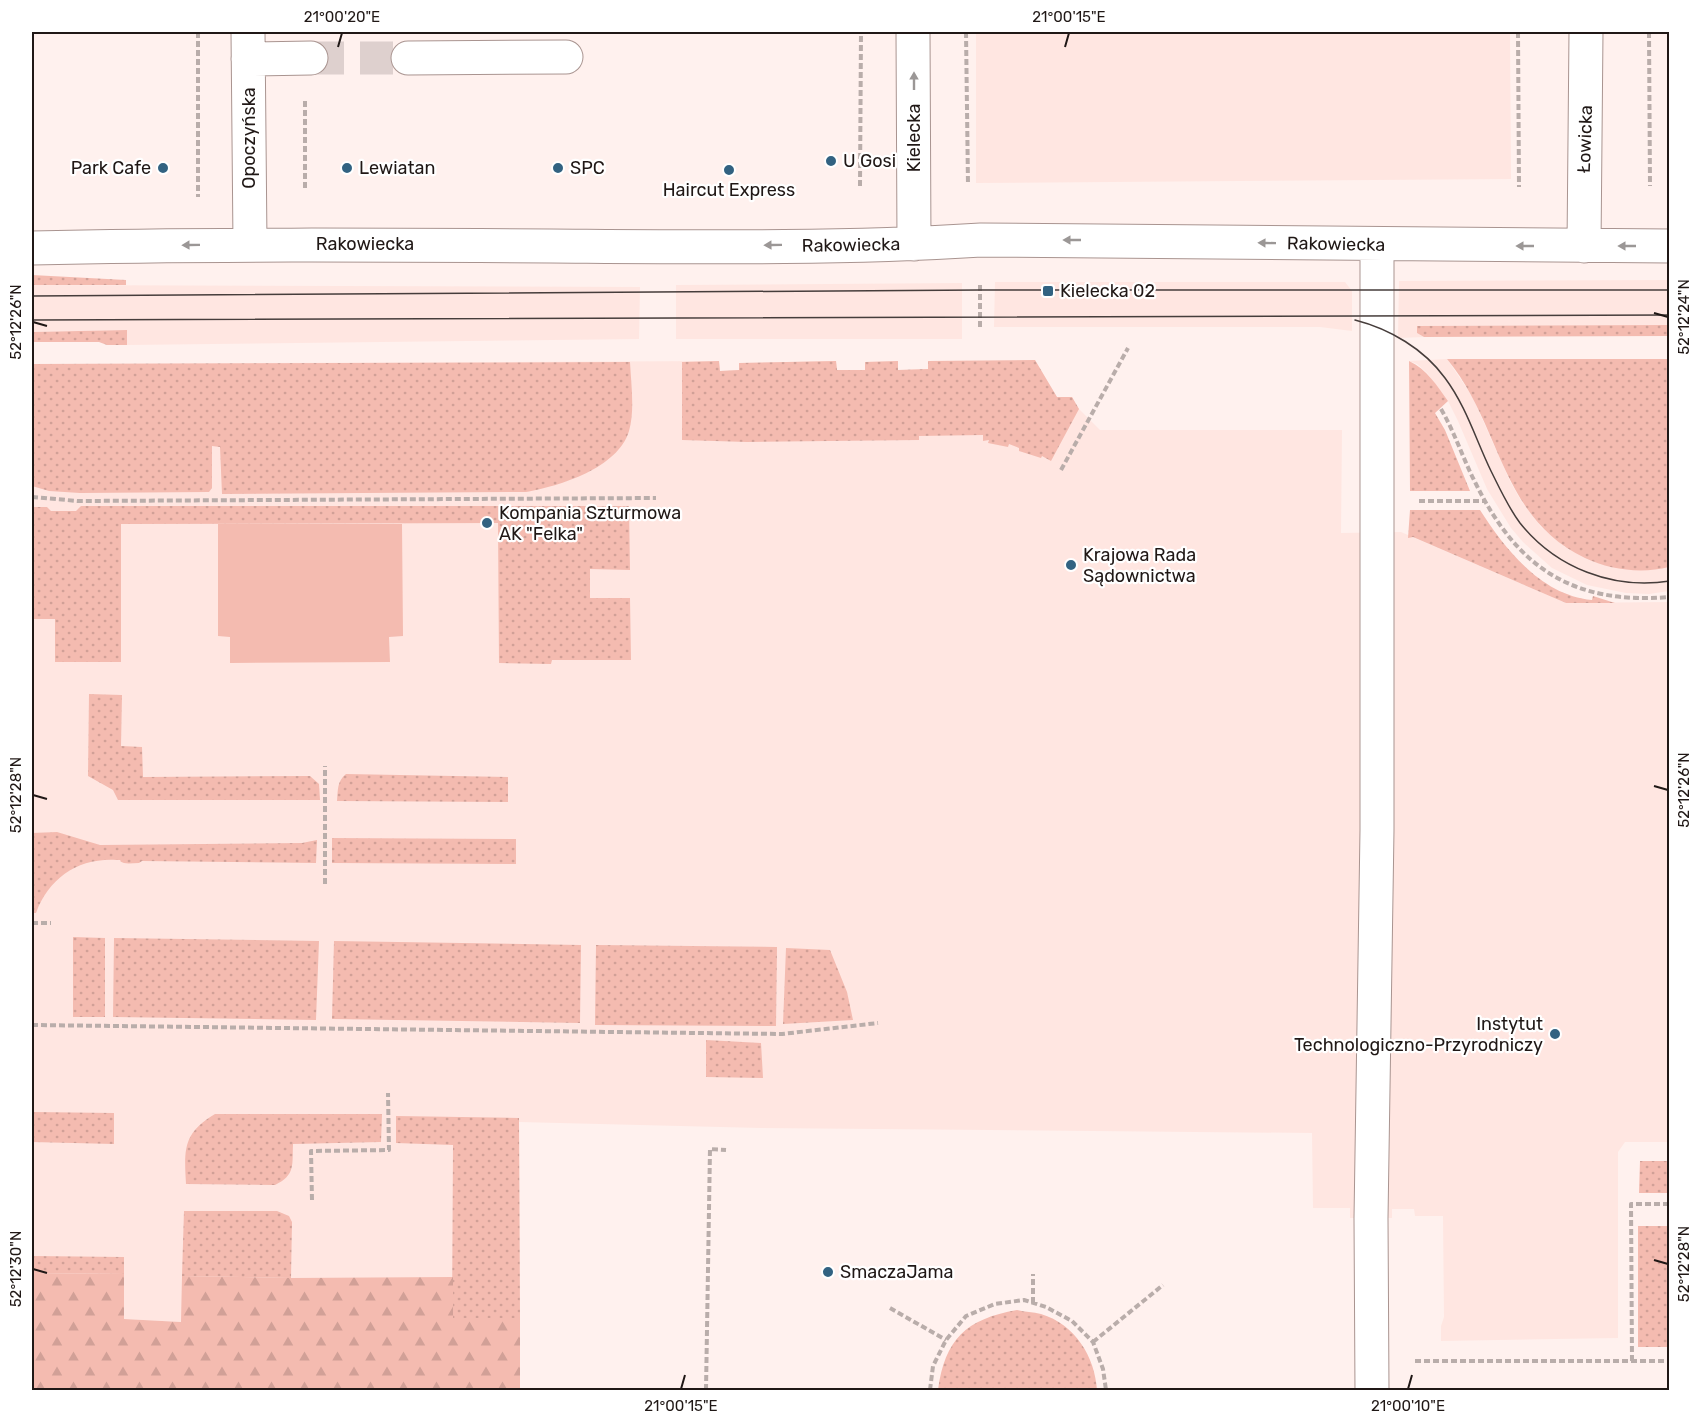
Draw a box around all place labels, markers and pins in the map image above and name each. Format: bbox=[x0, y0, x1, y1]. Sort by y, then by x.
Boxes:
place label: U Gosi bbox=[843, 150, 896, 172]
marker: U Gosi bbox=[824, 154, 838, 168]
place label: Park Cafe bbox=[71, 157, 151, 179]
place label: Lewiatan bbox=[359, 157, 435, 179]
place label: SPC bbox=[570, 157, 605, 179]
marker: Park Cafe bbox=[156, 161, 170, 175]
marker: Lewiatan bbox=[340, 161, 354, 175]
marker: SPC bbox=[551, 161, 565, 175]
marker: Haircut Express bbox=[722, 163, 736, 177]
place label: Haircut Express bbox=[663, 179, 795, 201]
place label: Kielecka 02 bbox=[1060, 280, 1155, 302]
marker: Kielecka 02 bbox=[1041, 284, 1055, 298]
place label: Kompania Szturmowa AK "Felka" bbox=[499, 502, 681, 545]
marker: Kompania Szturmowa AK "Felka" bbox=[480, 516, 494, 530]
place label: Krajowa Rada Sądownictwa bbox=[1083, 544, 1196, 587]
marker: Krajowa Rada Sądownictwa bbox=[1064, 558, 1078, 572]
place label: Instytut Technologiczno-Przyrodniczy bbox=[1294, 1013, 1543, 1056]
marker: Instytut Technologiczno-Przyrodniczy bbox=[1548, 1027, 1562, 1041]
place label: SmaczaJama bbox=[840, 1261, 953, 1283]
marker: SmaczaJama bbox=[821, 1265, 835, 1279]

